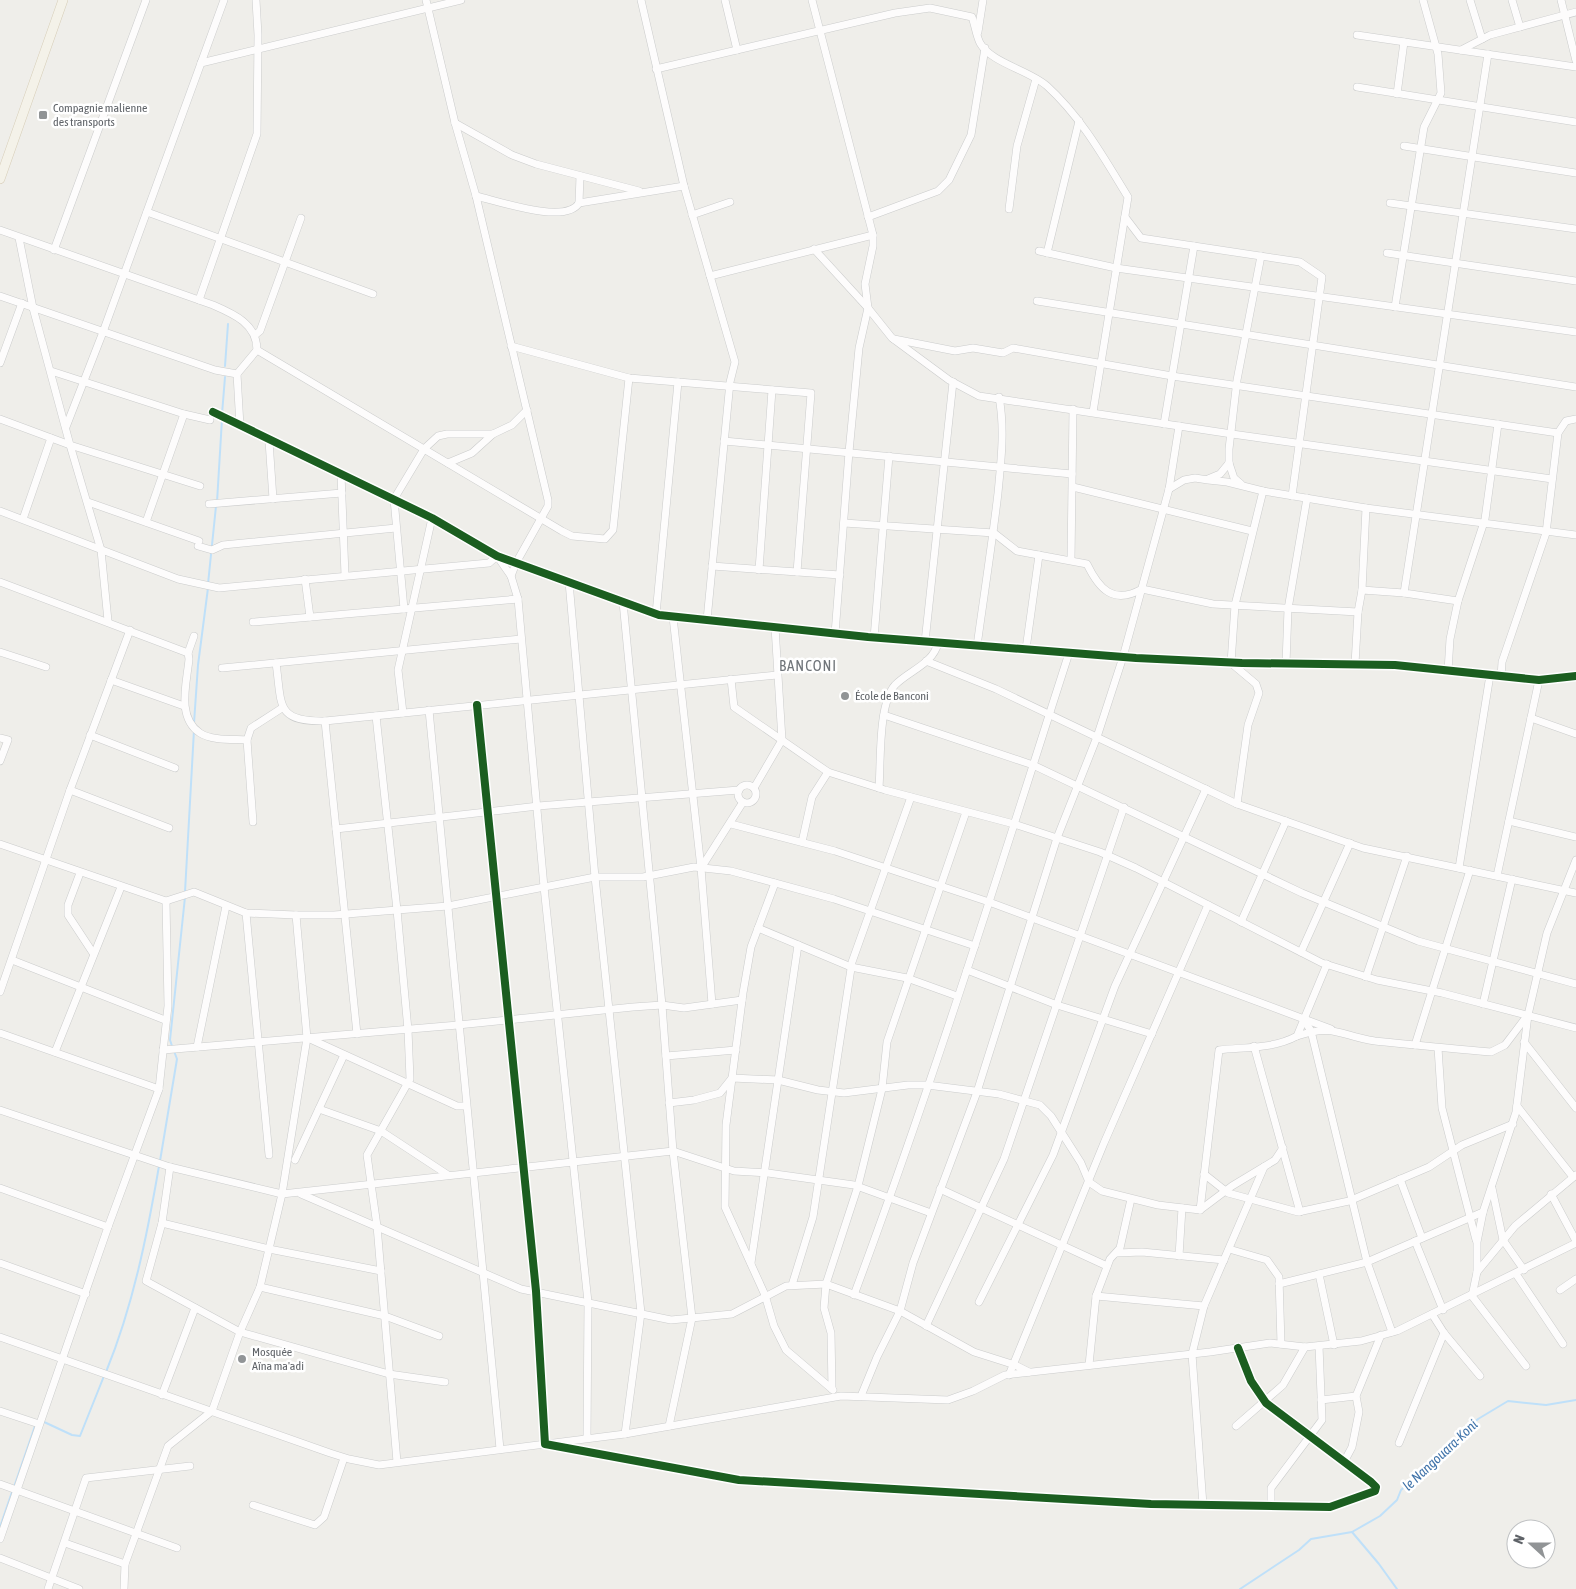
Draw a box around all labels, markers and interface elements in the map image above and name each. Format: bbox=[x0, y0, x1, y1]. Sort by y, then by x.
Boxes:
place label: Compagnie malienne des transports bbox=[53, 101, 147, 129]
marker: Compagnie malienne des transports bbox=[37, 109, 49, 121]
district label: BANCONI bbox=[779, 657, 837, 674]
place label: École de Banconi bbox=[855, 689, 929, 703]
marker: École de Banconi bbox=[839, 690, 851, 702]
place label: Mosquée Aïna ma'adi bbox=[252, 1345, 304, 1373]
marker: Mosquée Aïna ma'adi bbox=[236, 1353, 248, 1365]
water label: le Nangouara-Koni bbox=[1399, 1416, 1481, 1494]
north arrow bbox=[1506, 1519, 1556, 1569]
text: N bbox=[1510, 1533, 1528, 1546]

